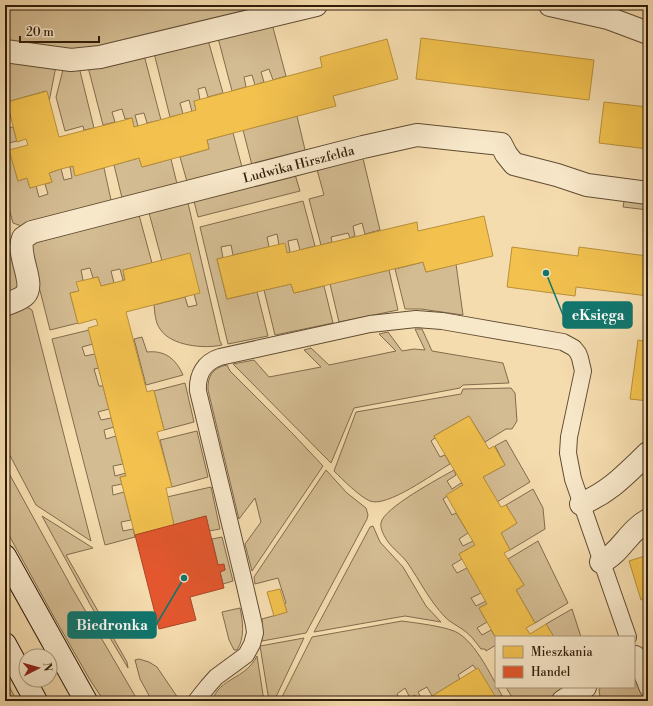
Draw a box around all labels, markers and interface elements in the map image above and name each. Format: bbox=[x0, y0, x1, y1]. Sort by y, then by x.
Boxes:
scale bar bbox=[20, 18, 99, 44]
text: 20 m bbox=[26, 25, 54, 40]
street label: Ludwika Hirszfelda bbox=[241, 142, 357, 187]
callout: eKsięga bbox=[563, 302, 632, 328]
text: eKsięga bbox=[572, 307, 625, 325]
callout: Biedronka bbox=[68, 612, 156, 638]
text: Biedronka bbox=[76, 617, 148, 635]
legend bbox=[495, 636, 635, 688]
text: Mieszkania bbox=[531, 645, 593, 660]
north arrow bbox=[18, 648, 58, 688]
text: N bbox=[40, 662, 54, 672]
text: Handel bbox=[531, 665, 571, 680]

